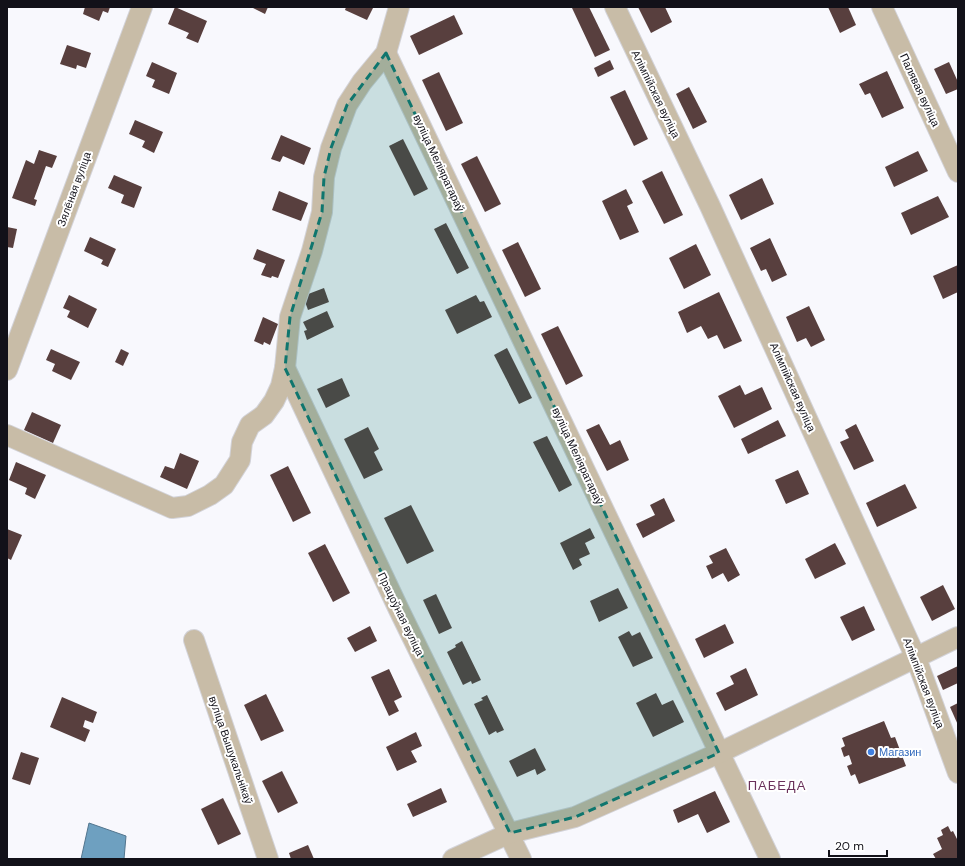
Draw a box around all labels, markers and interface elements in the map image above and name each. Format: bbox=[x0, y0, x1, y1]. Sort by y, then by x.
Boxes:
street label: Алімпійская вуліца bbox=[629, 48, 684, 141]
street label: Палявая вуліца bbox=[897, 51, 943, 130]
street label: вуліца Меліяратараў bbox=[410, 112, 468, 214]
street label: Зялёная вуліца bbox=[54, 149, 94, 228]
street label: Алімпійская вуліца bbox=[767, 340, 819, 434]
street label: вуліца Меліяратараў bbox=[549, 405, 607, 507]
street label: Працоўная вуліца bbox=[375, 570, 428, 659]
street label: Алімпійская вуліца bbox=[900, 636, 948, 731]
street label: вуліца Вышукальнікаў bbox=[206, 694, 256, 806]
place label: Магазин bbox=[879, 745, 921, 759]
marker: Магазин bbox=[866, 747, 876, 757]
district label: ПАБЕДА bbox=[748, 777, 806, 794]
scale bar bbox=[829, 832, 887, 858]
text: 20 m bbox=[835, 838, 864, 854]

